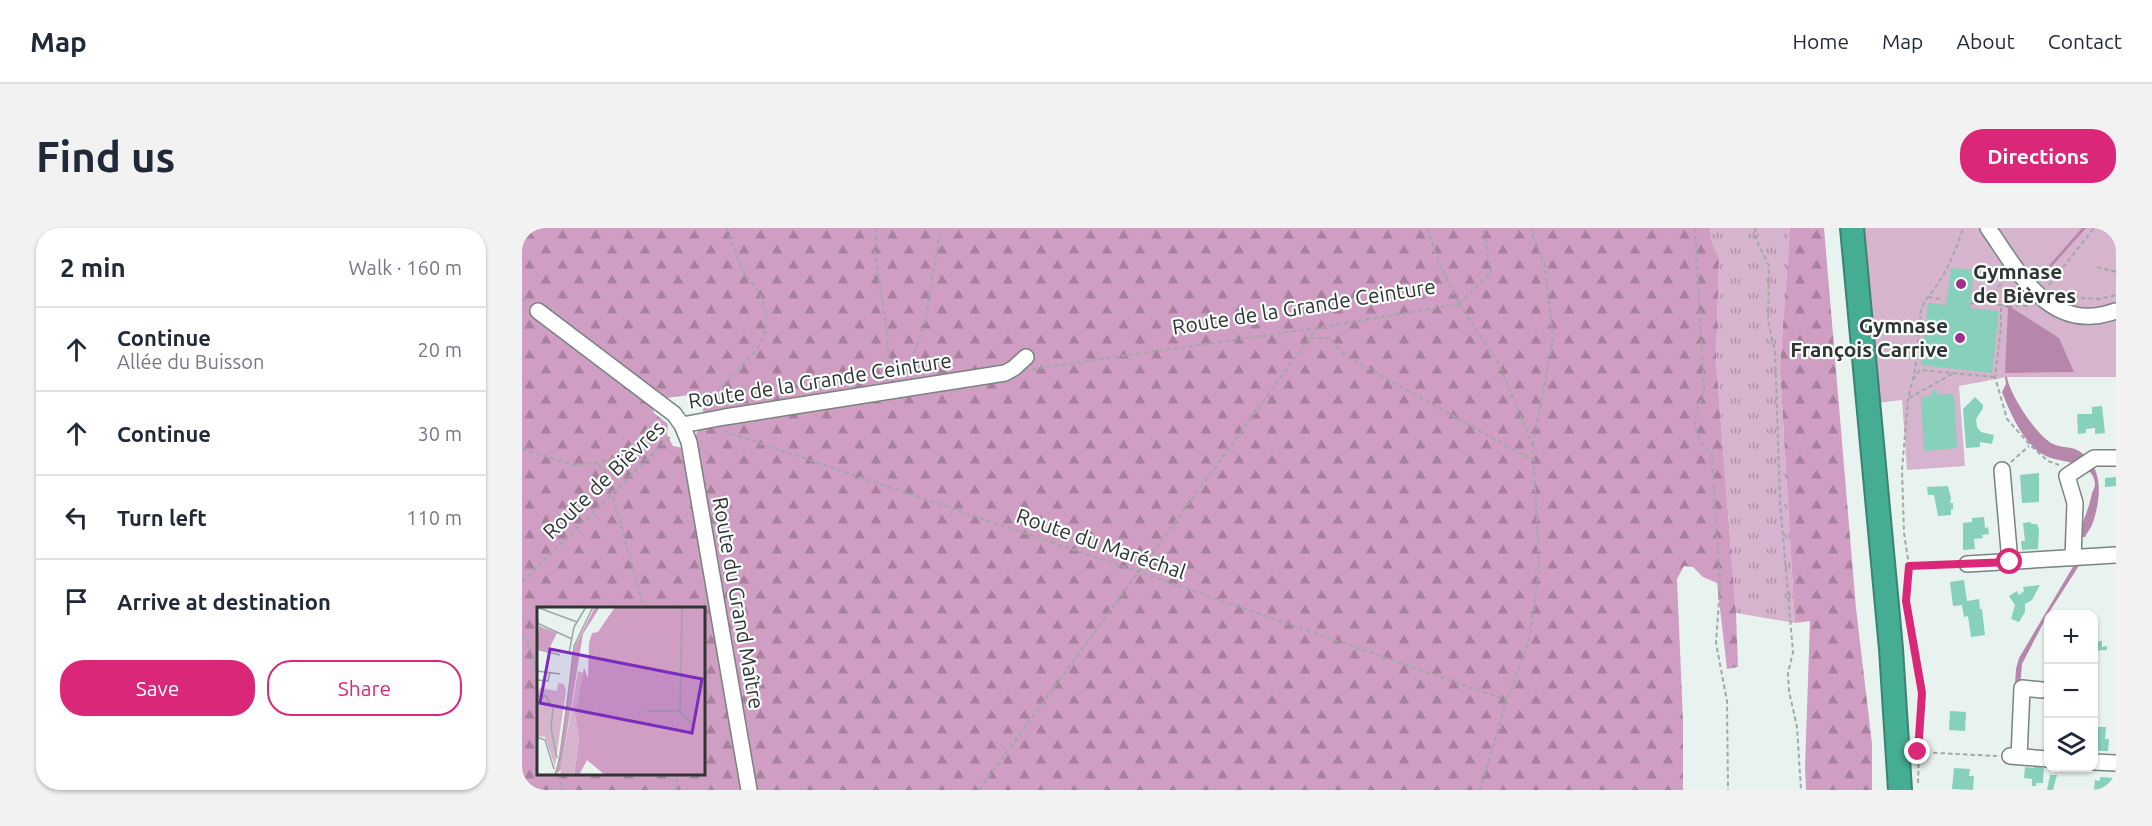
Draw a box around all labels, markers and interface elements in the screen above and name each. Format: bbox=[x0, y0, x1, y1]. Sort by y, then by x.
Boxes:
text: Map bbox=[30, 26, 87, 57]
text: Home bbox=[1792, 29, 1849, 53]
text: Map bbox=[1882, 29, 1923, 53]
text: About bbox=[1956, 29, 2015, 53]
text: Contact bbox=[2048, 29, 2122, 53]
button: Directions bbox=[1960, 129, 2116, 183]
text: Find us bbox=[36, 133, 175, 180]
text: 2 min bbox=[60, 253, 126, 282]
text: Walk · 160 m bbox=[349, 256, 462, 279]
place label: Gymnase de Bièvres bbox=[1973, 259, 2076, 307]
street label: Route de la Grande Ceinture bbox=[1170, 273, 1437, 339]
marker: Gymnase de Bièvres bbox=[1954, 277, 1968, 291]
place label: Gymnase François Carrive bbox=[1790, 313, 1948, 361]
text: Continue bbox=[117, 325, 211, 350]
marker: Gymnase François Carrive bbox=[1953, 331, 1967, 345]
icon: ahead bbox=[60, 333, 93, 366]
text: 20 m bbox=[418, 338, 462, 361]
street label: Route de la Grande Ceinture bbox=[686, 347, 953, 413]
text: Allée du Buisson bbox=[117, 350, 264, 373]
street label: Route de Bièvres bbox=[538, 415, 669, 543]
icon: ahead bbox=[60, 417, 93, 450]
text: Continue bbox=[117, 421, 211, 446]
text: 30 m bbox=[418, 422, 462, 445]
street label: Route du Grand Maître bbox=[709, 495, 769, 711]
icon: left bbox=[60, 501, 93, 534]
street label: Route du Maréchal bbox=[1013, 503, 1189, 583]
text: Turn left bbox=[117, 505, 207, 530]
text: 110 m bbox=[406, 506, 462, 529]
route start bbox=[1996, 548, 2022, 574]
icon: arrive bbox=[60, 585, 93, 618]
text: Arrive at destination bbox=[117, 589, 331, 614]
inset map bbox=[537, 607, 705, 775]
map controls bbox=[2044, 610, 2098, 772]
button: + bbox=[2044, 610, 2098, 664]
button: Save bbox=[60, 660, 255, 716]
button: Share bbox=[267, 660, 462, 716]
button: − bbox=[2044, 664, 2098, 718]
button: layers bbox=[2044, 718, 2098, 772]
route end bbox=[1904, 738, 1930, 764]

